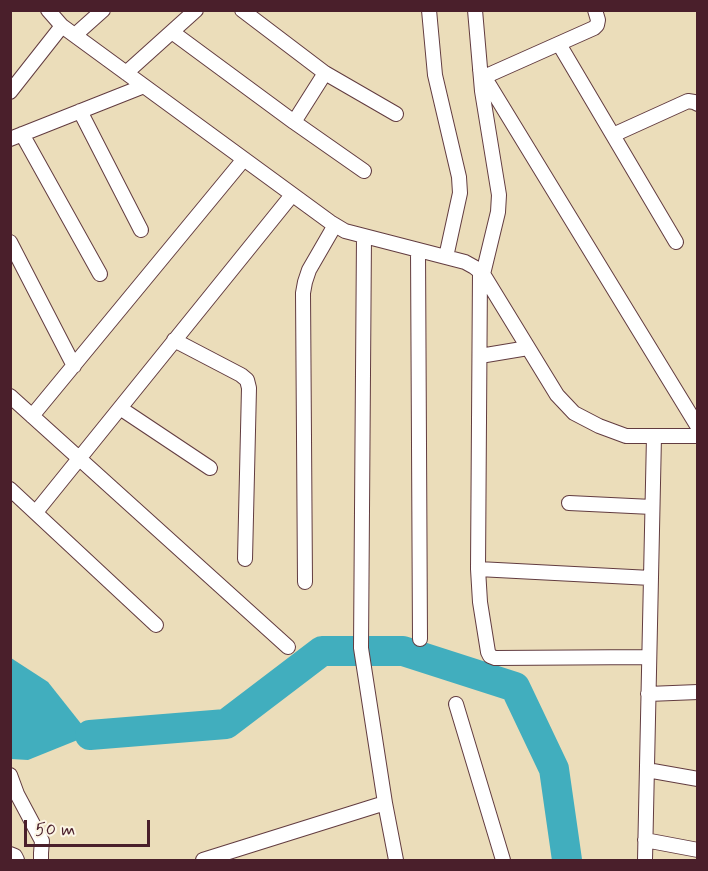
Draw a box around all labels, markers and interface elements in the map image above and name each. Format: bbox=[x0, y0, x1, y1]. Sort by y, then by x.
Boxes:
scale bar bbox=[27, 808, 153, 846]
text: 50 m bbox=[35, 818, 75, 842]

